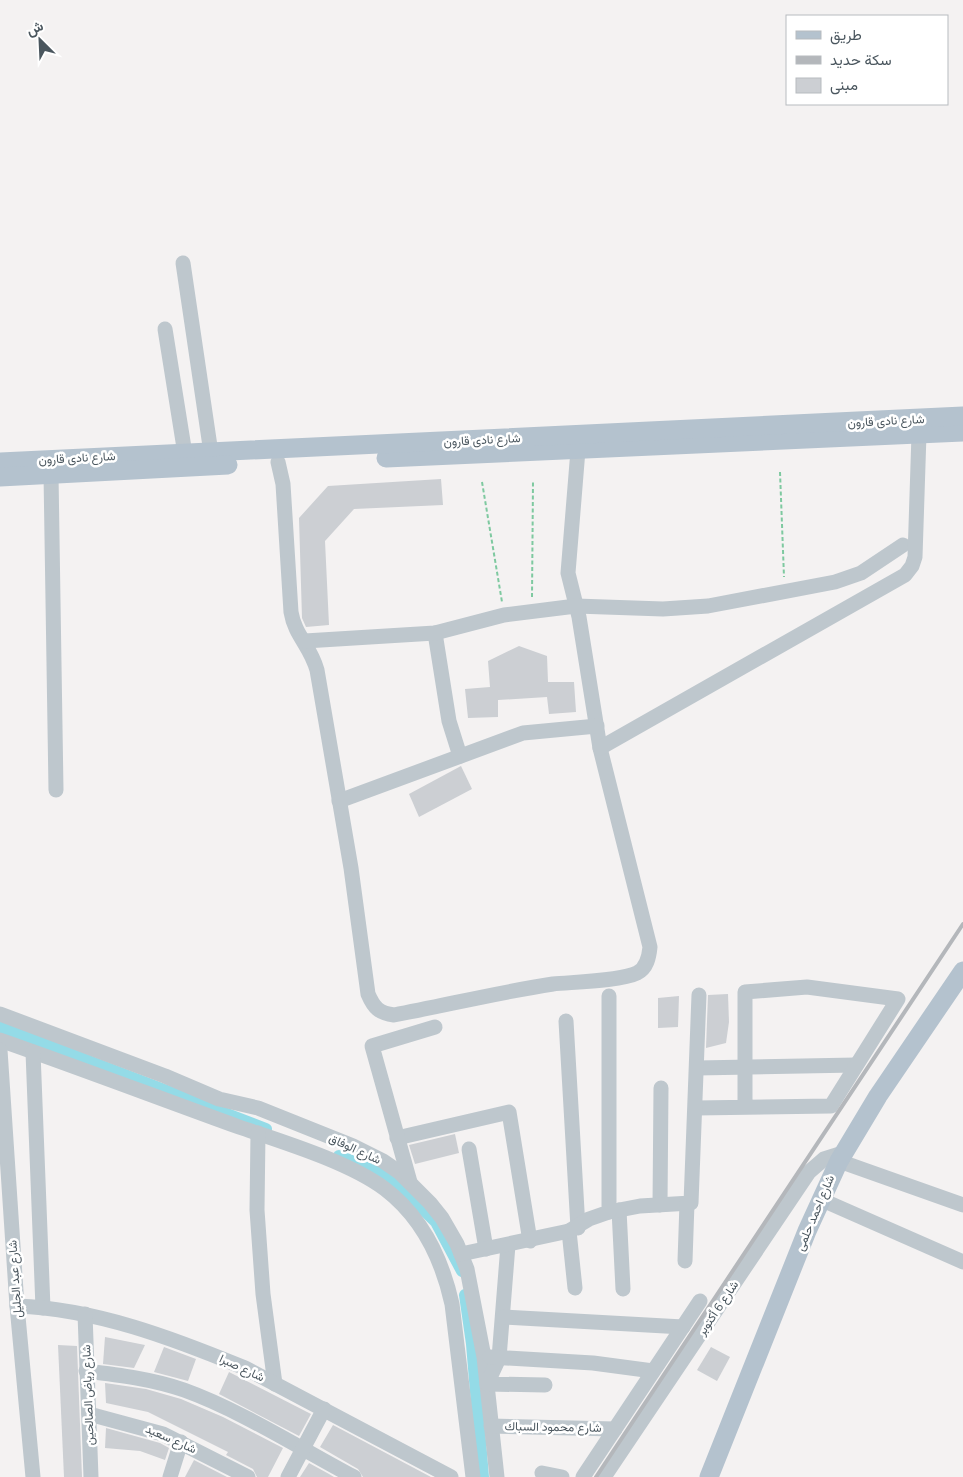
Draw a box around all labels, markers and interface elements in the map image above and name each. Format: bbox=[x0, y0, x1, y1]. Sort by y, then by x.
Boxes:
north arrow bbox=[15, 15, 65, 65]
legend bbox=[786, 15, 948, 105]
text: ش bbox=[24, 17, 46, 40]
text: طريق bbox=[830, 26, 862, 45]
text: سكة حديد bbox=[830, 51, 892, 69]
text: مبنى bbox=[830, 76, 858, 95]
street label: شارع نادى قارون bbox=[847, 412, 925, 432]
street label: شارع نادى قارون bbox=[443, 431, 521, 451]
street label: شارع نادى قارون bbox=[38, 449, 116, 469]
street label: شارع الوفاق bbox=[326, 1131, 383, 1169]
street label: شارع احمد حلمى bbox=[793, 1173, 839, 1254]
street label: شارع عبد الجليل bbox=[5, 1240, 27, 1318]
street label: شارع 6 أكتوبر bbox=[694, 1278, 743, 1340]
street label: شارع رياض الصالحين bbox=[79, 1344, 99, 1446]
street label: شارع صبرا bbox=[216, 1352, 267, 1386]
street label: شارع محمود السباك bbox=[504, 1419, 602, 1437]
street label: شارع سعيد bbox=[143, 1422, 199, 1458]

